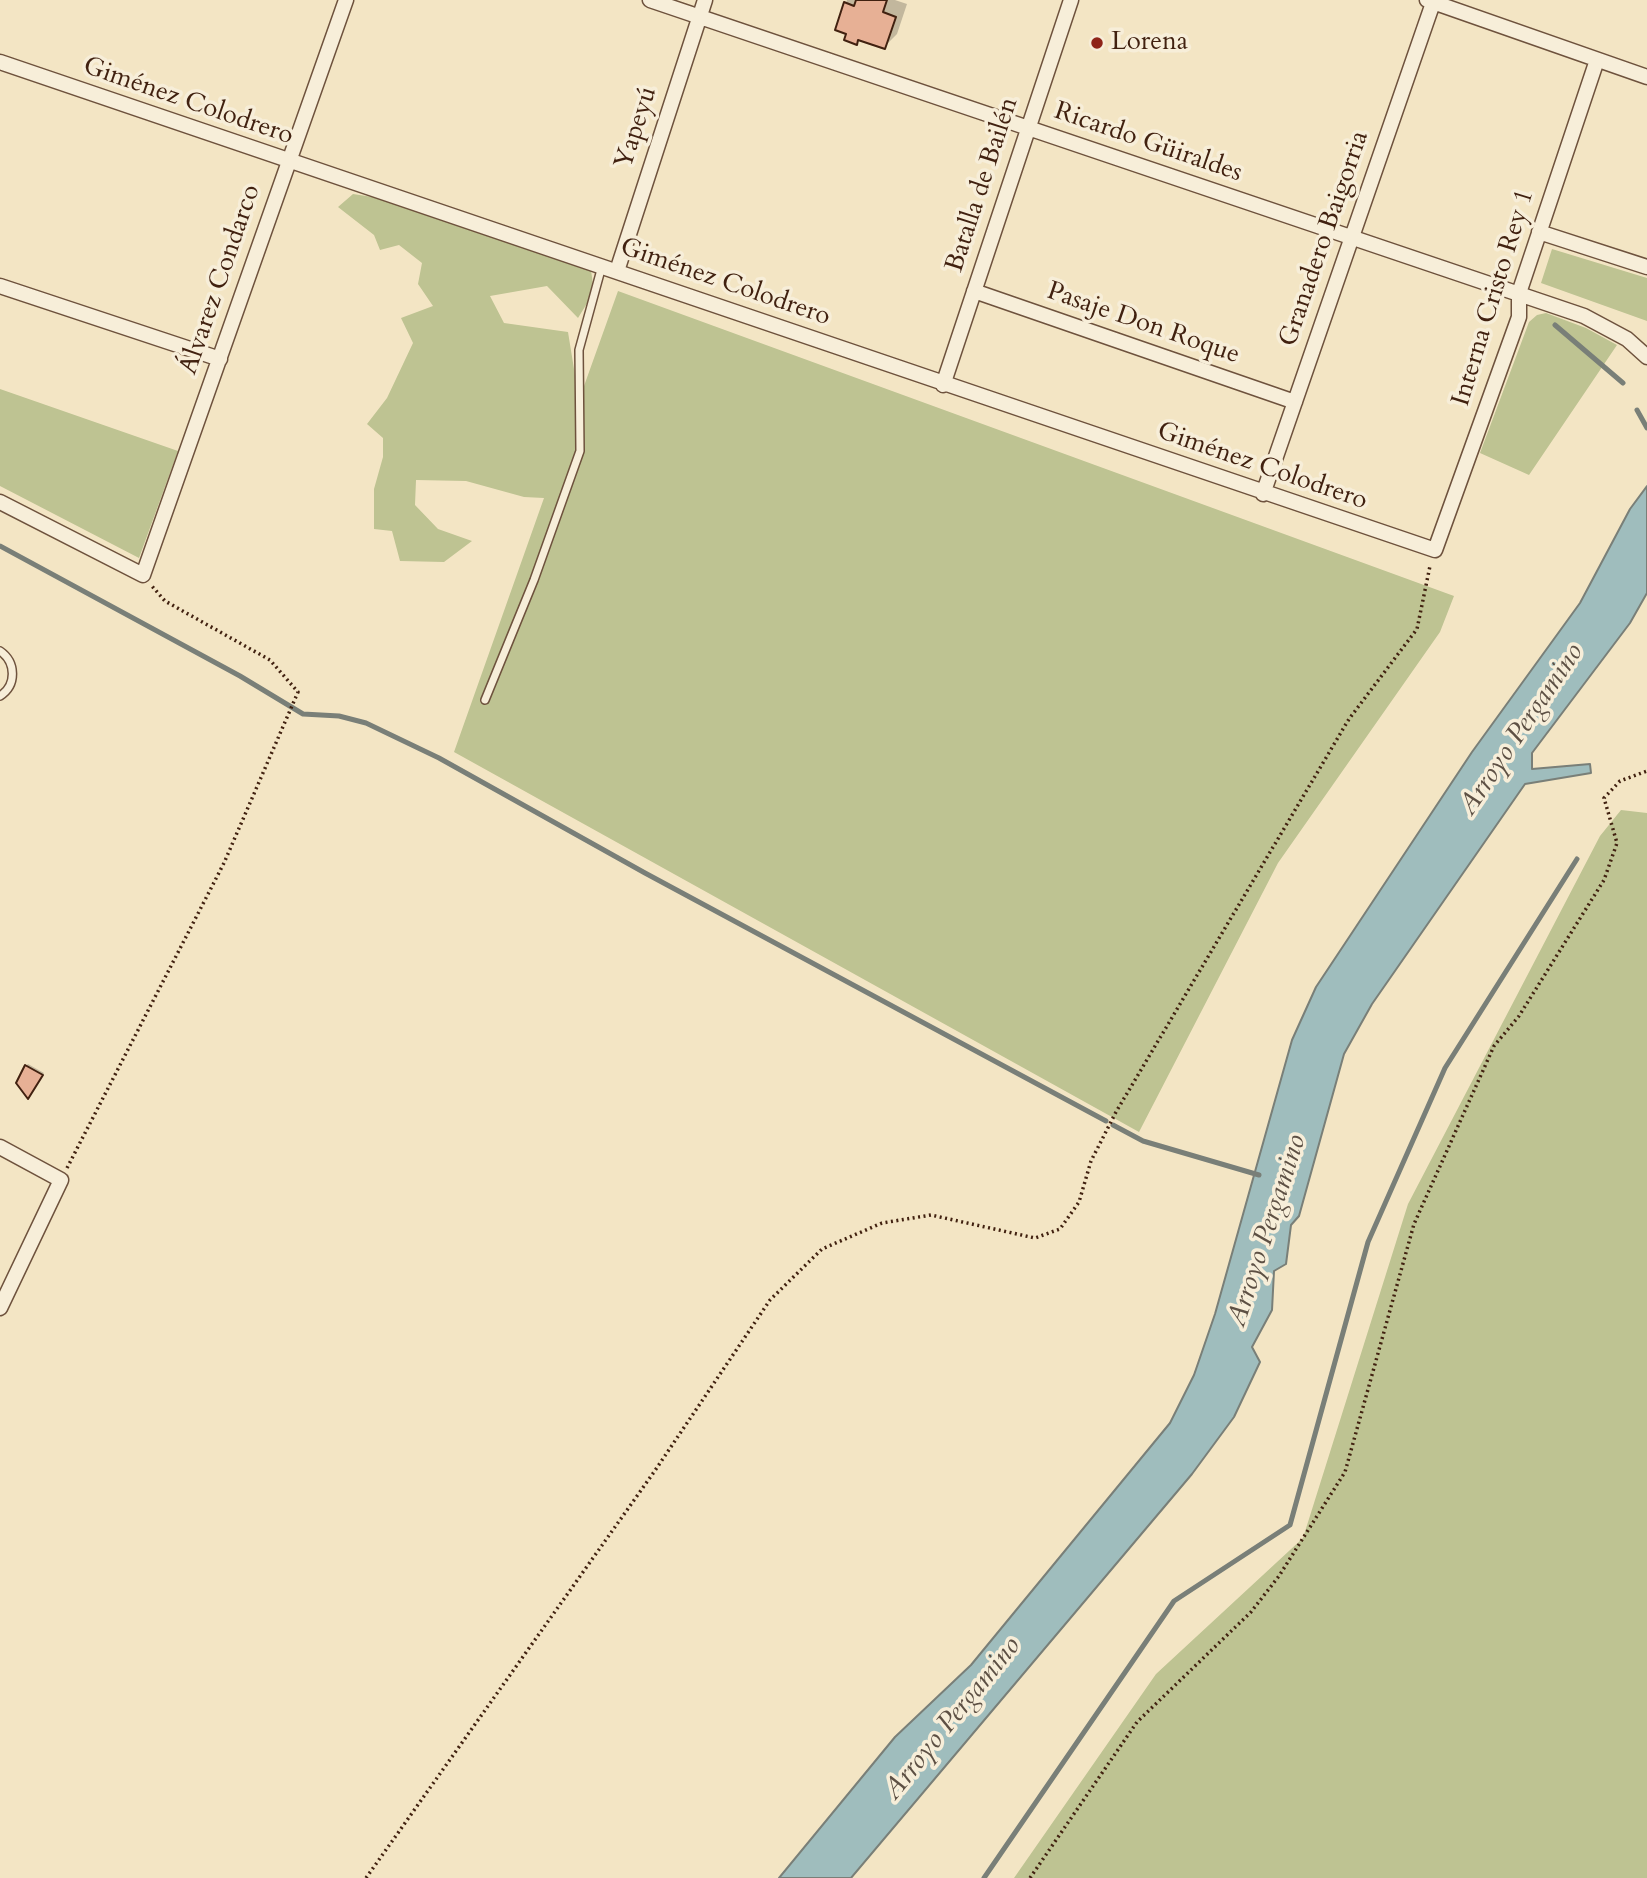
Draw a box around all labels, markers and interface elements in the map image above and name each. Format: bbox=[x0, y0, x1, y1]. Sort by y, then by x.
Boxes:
place label: Lorena bbox=[1111, 27, 1188, 59]
marker: Lorena bbox=[1089, 35, 1105, 51]
street label: Giménez Colodrero bbox=[79, 51, 297, 153]
street label: Yapeyú bbox=[609, 83, 665, 173]
street label: Batalla de Bailén bbox=[940, 94, 1026, 276]
street label: Ricardo Güiraldes bbox=[1050, 96, 1246, 190]
street label: Granadero Baigorria bbox=[1273, 127, 1377, 351]
street label: Álvarez Condarco bbox=[174, 181, 268, 379]
street label: Interna Cristo Rey 1 bbox=[1446, 186, 1542, 410]
street label: Giménez Colodrero bbox=[616, 232, 834, 334]
street label: Pasaje Don Roque bbox=[1043, 276, 1243, 372]
street label: Giménez Colodrero bbox=[1153, 416, 1371, 518]
water label: Arroyo Pergamino bbox=[1452, 638, 1592, 822]
water label: Arroyo Pergamino bbox=[1221, 1131, 1315, 1331]
water label: Arroyo Pergamino bbox=[877, 1631, 1029, 1807]

